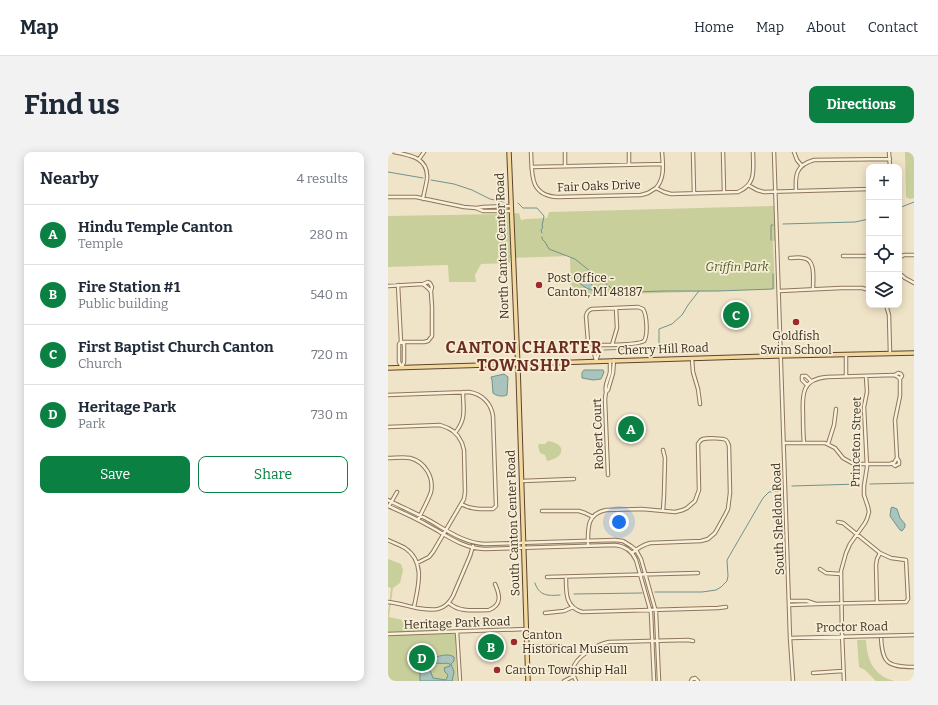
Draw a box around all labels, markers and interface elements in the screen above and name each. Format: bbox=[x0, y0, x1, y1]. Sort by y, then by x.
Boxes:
text: Map bbox=[20, 16, 59, 39]
text: Home bbox=[694, 19, 734, 36]
text: Map bbox=[756, 19, 784, 36]
text: About bbox=[806, 19, 846, 36]
text: Contact bbox=[868, 19, 918, 36]
button: Directions bbox=[809, 86, 914, 123]
text: Find us bbox=[24, 88, 120, 121]
map controls bbox=[866, 164, 902, 308]
button: + bbox=[866, 164, 902, 200]
text: Nearby bbox=[40, 168, 99, 189]
text: 4 results bbox=[296, 171, 348, 186]
street label: North Canton Center Road bbox=[492, 173, 512, 319]
street label: Fair Oaks Drive bbox=[557, 178, 641, 194]
button: − bbox=[866, 200, 902, 236]
text: Hindu Temple Canton bbox=[78, 218, 233, 236]
text: A bbox=[48, 227, 58, 242]
text: 280 m bbox=[310, 227, 348, 242]
text: Temple bbox=[78, 236, 123, 251]
button: locate bbox=[866, 236, 902, 272]
park label: Griffin Park bbox=[706, 260, 769, 274]
place label: Post Office - Canton, MI 48187 bbox=[547, 271, 642, 299]
button: layers bbox=[866, 272, 902, 308]
text: Fire Station #1 bbox=[78, 278, 180, 296]
marker: Post Office - Canton, MI 48187 bbox=[534, 280, 544, 290]
text: B bbox=[49, 287, 57, 302]
text: 540 m bbox=[310, 287, 348, 302]
text: Public building bbox=[78, 296, 168, 311]
pin: C bbox=[723, 300, 749, 330]
marker: Goldfish Swim School bbox=[791, 317, 801, 327]
place label: Goldfish Swim School bbox=[760, 329, 832, 357]
text: First Baptist Church Canton bbox=[78, 338, 274, 356]
district label: CANTON CHARTER TOWNSHIP bbox=[445, 338, 603, 375]
street label: Cherry Hill Road bbox=[617, 340, 709, 358]
text: C bbox=[49, 347, 57, 362]
text: 720 m bbox=[311, 347, 348, 362]
text: Church bbox=[78, 356, 122, 371]
street label: Princeton Street bbox=[848, 396, 864, 488]
street label: Robert Court bbox=[590, 397, 606, 470]
text: Heritage Park bbox=[78, 398, 176, 416]
text: D bbox=[48, 407, 58, 422]
text: 730 m bbox=[311, 407, 348, 422]
pin: A bbox=[618, 414, 644, 444]
text: Park bbox=[78, 416, 105, 431]
street label: South Canton Center Road bbox=[503, 450, 523, 596]
button: Save bbox=[40, 456, 190, 493]
button: Share bbox=[198, 456, 348, 493]
street label: South Sheldon Road bbox=[769, 463, 787, 575]
your location bbox=[609, 512, 629, 532]
street label: Heritage Park Road bbox=[403, 614, 511, 632]
street label: Proctor Road bbox=[816, 619, 888, 635]
place label: Canton Historical Museum bbox=[522, 628, 629, 656]
pin: B bbox=[478, 632, 504, 662]
marker: Canton Historical Museum bbox=[509, 637, 519, 647]
pin: D bbox=[409, 643, 435, 673]
place label: Canton Township Hall bbox=[505, 663, 628, 677]
marker: Canton Township Hall bbox=[492, 665, 502, 675]

